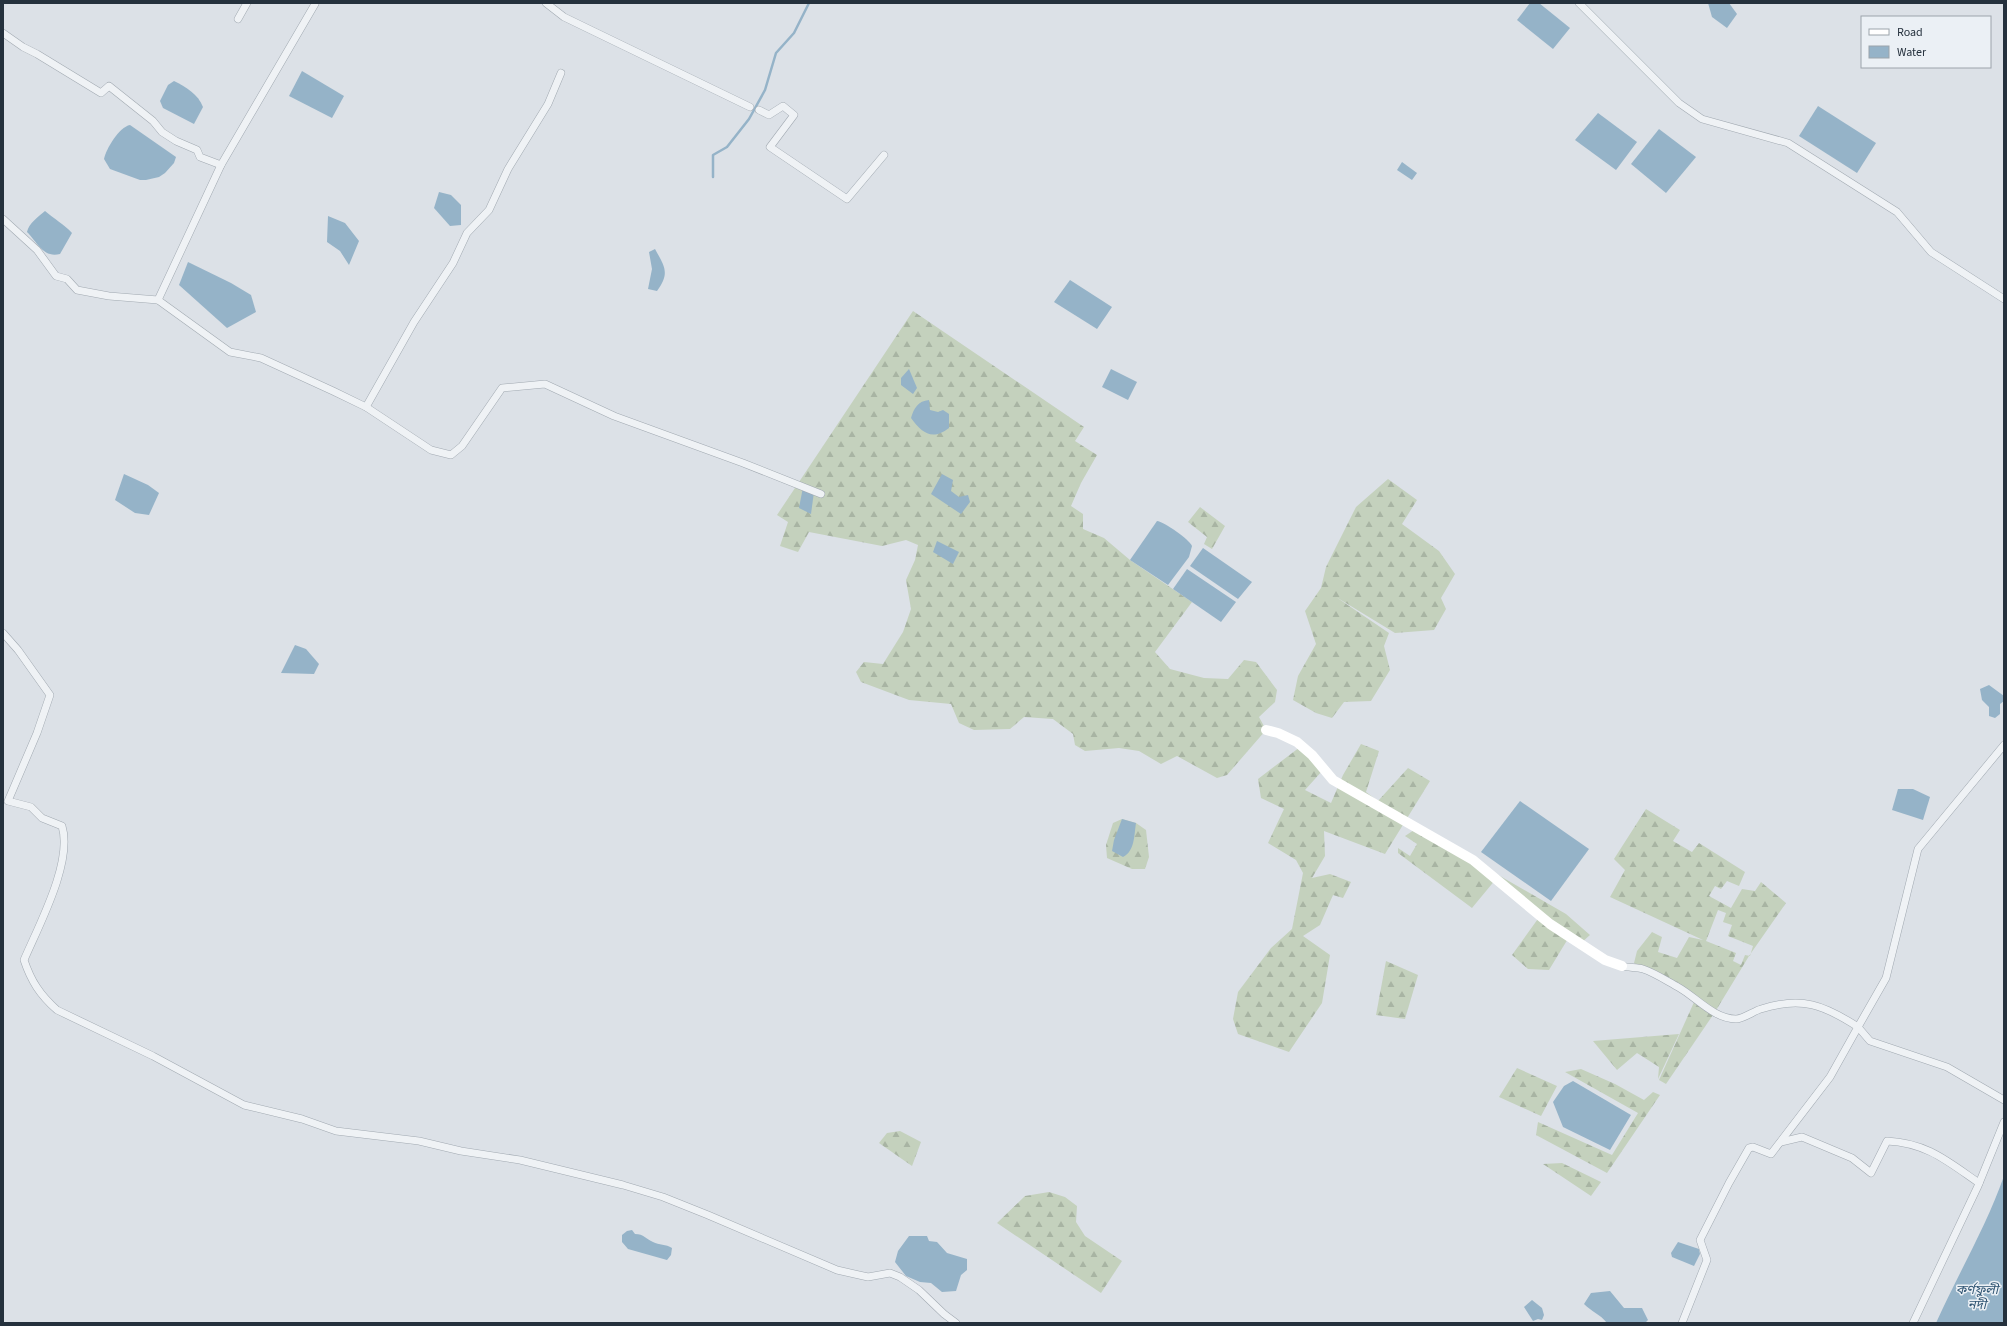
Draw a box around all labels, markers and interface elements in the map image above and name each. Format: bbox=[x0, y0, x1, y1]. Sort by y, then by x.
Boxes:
legend bbox=[1861, 16, 1991, 68]
text: Road bbox=[1897, 24, 1923, 41]
text: Water bbox=[1897, 44, 1927, 61]
water label: কর্ণফুলী নদী bbox=[1956, 1281, 2001, 1314]

